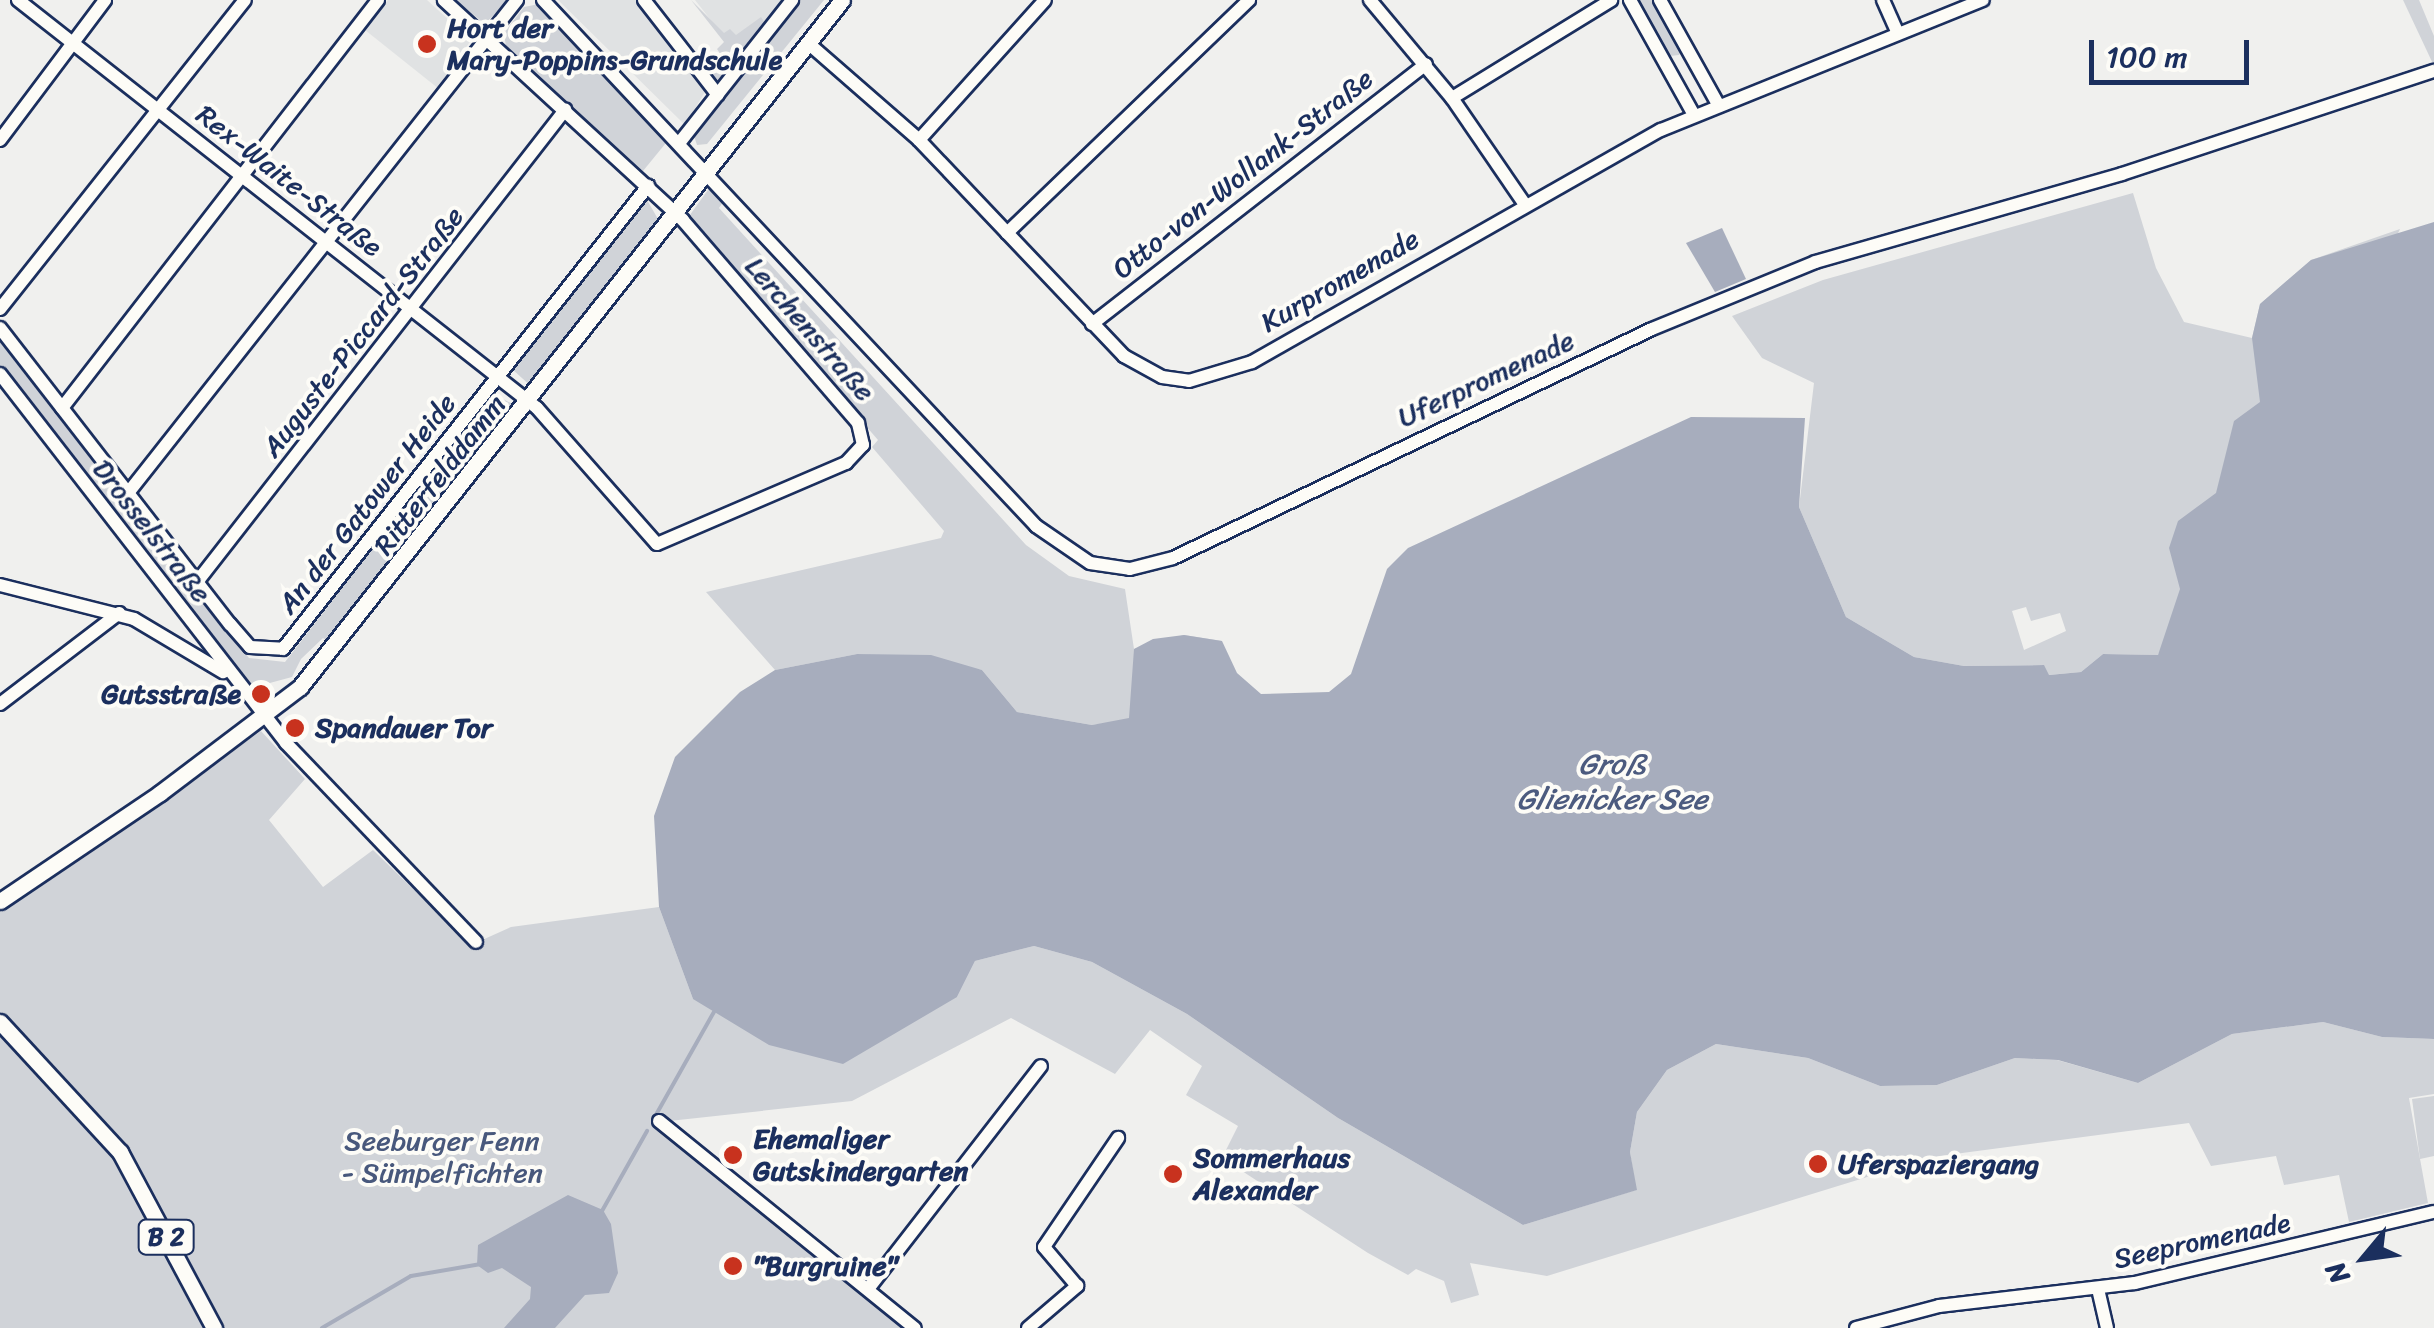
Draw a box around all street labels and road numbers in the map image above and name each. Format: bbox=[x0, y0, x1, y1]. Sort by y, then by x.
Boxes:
street label: Otto-von-Wollank-Straße bbox=[1106, 62, 1380, 286]
street label: Rex-Waite-Straße bbox=[189, 98, 389, 264]
street label: Auguste-Piccard-Straße bbox=[255, 200, 471, 464]
street label: Kurpromenade bbox=[1255, 222, 1425, 340]
street label: Lerchenstraße bbox=[738, 250, 882, 408]
street label: Uferpromenade bbox=[1392, 323, 1580, 435]
street label: An der Gatower Heide bbox=[271, 388, 463, 620]
street label: Ritterfelddamm bbox=[367, 388, 513, 562]
street label: Drosselstraße bbox=[86, 453, 218, 609]
street label: Seepromenade bbox=[2111, 1206, 2293, 1276]
road number: B 2 bbox=[136, 1217, 196, 1257]

